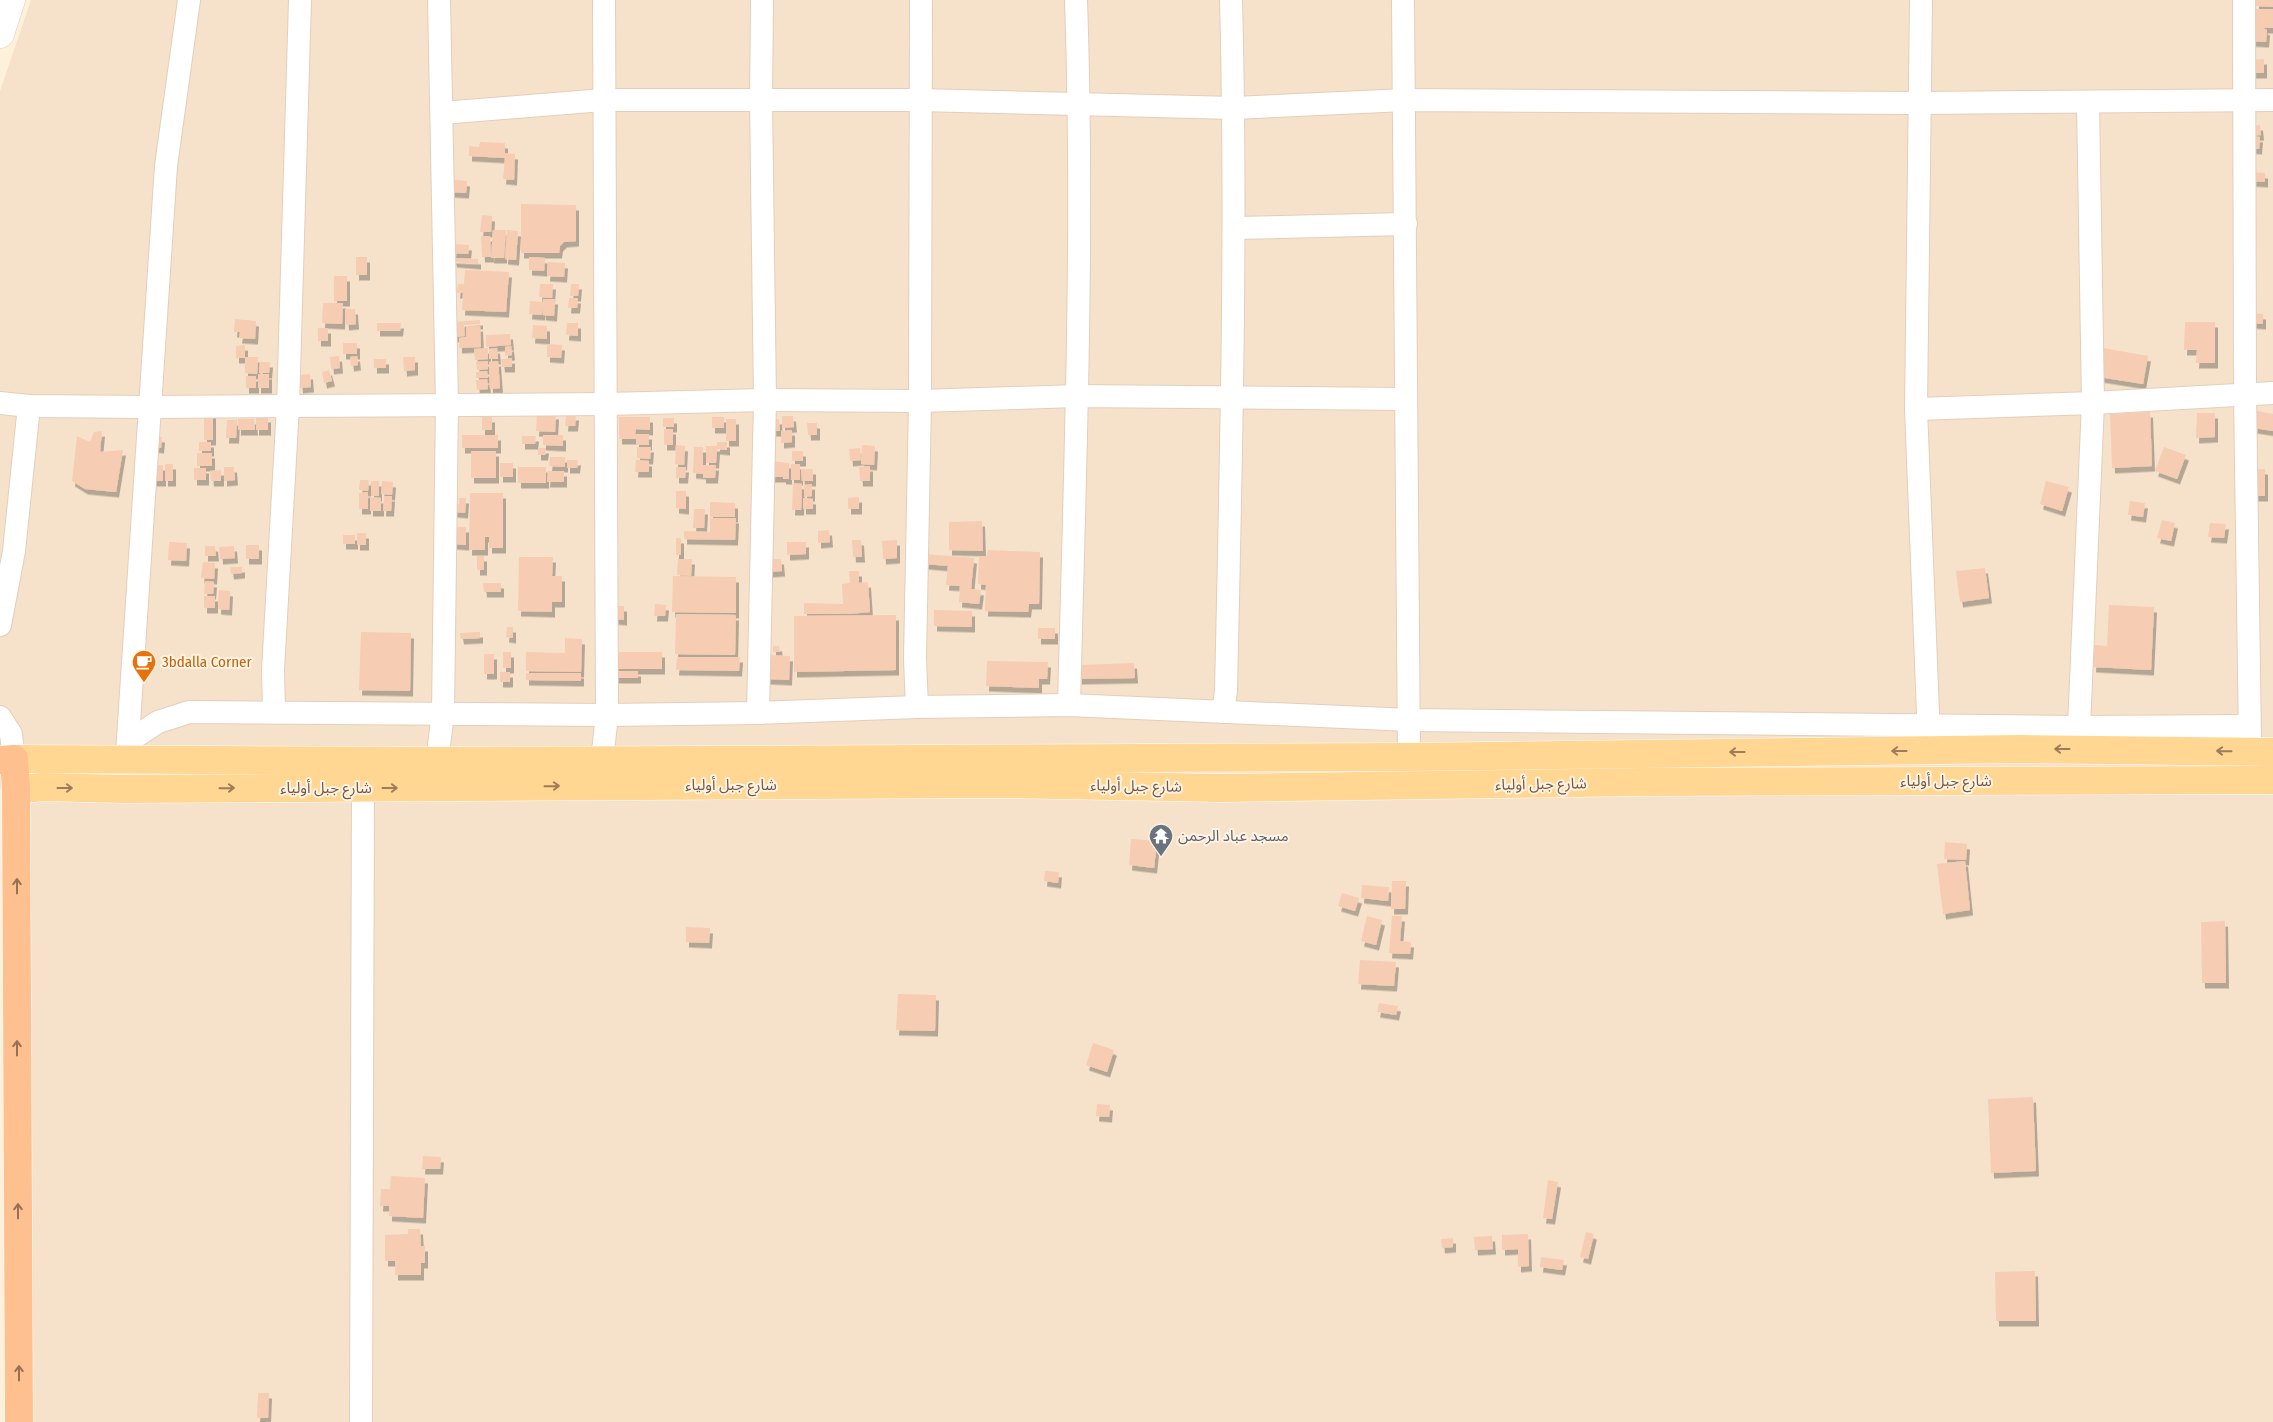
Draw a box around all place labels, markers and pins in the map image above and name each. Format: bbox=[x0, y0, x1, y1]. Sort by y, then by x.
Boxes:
cafe icon: 3bdalla Corner bbox=[131, 649, 157, 683]
place label: 3bdalla Corner bbox=[162, 653, 252, 671]
temple icon: مسجد عباد الرحمن bbox=[1148, 823, 1174, 857]
place label: مسجد عباد الرحمن bbox=[1178, 827, 1289, 845]

